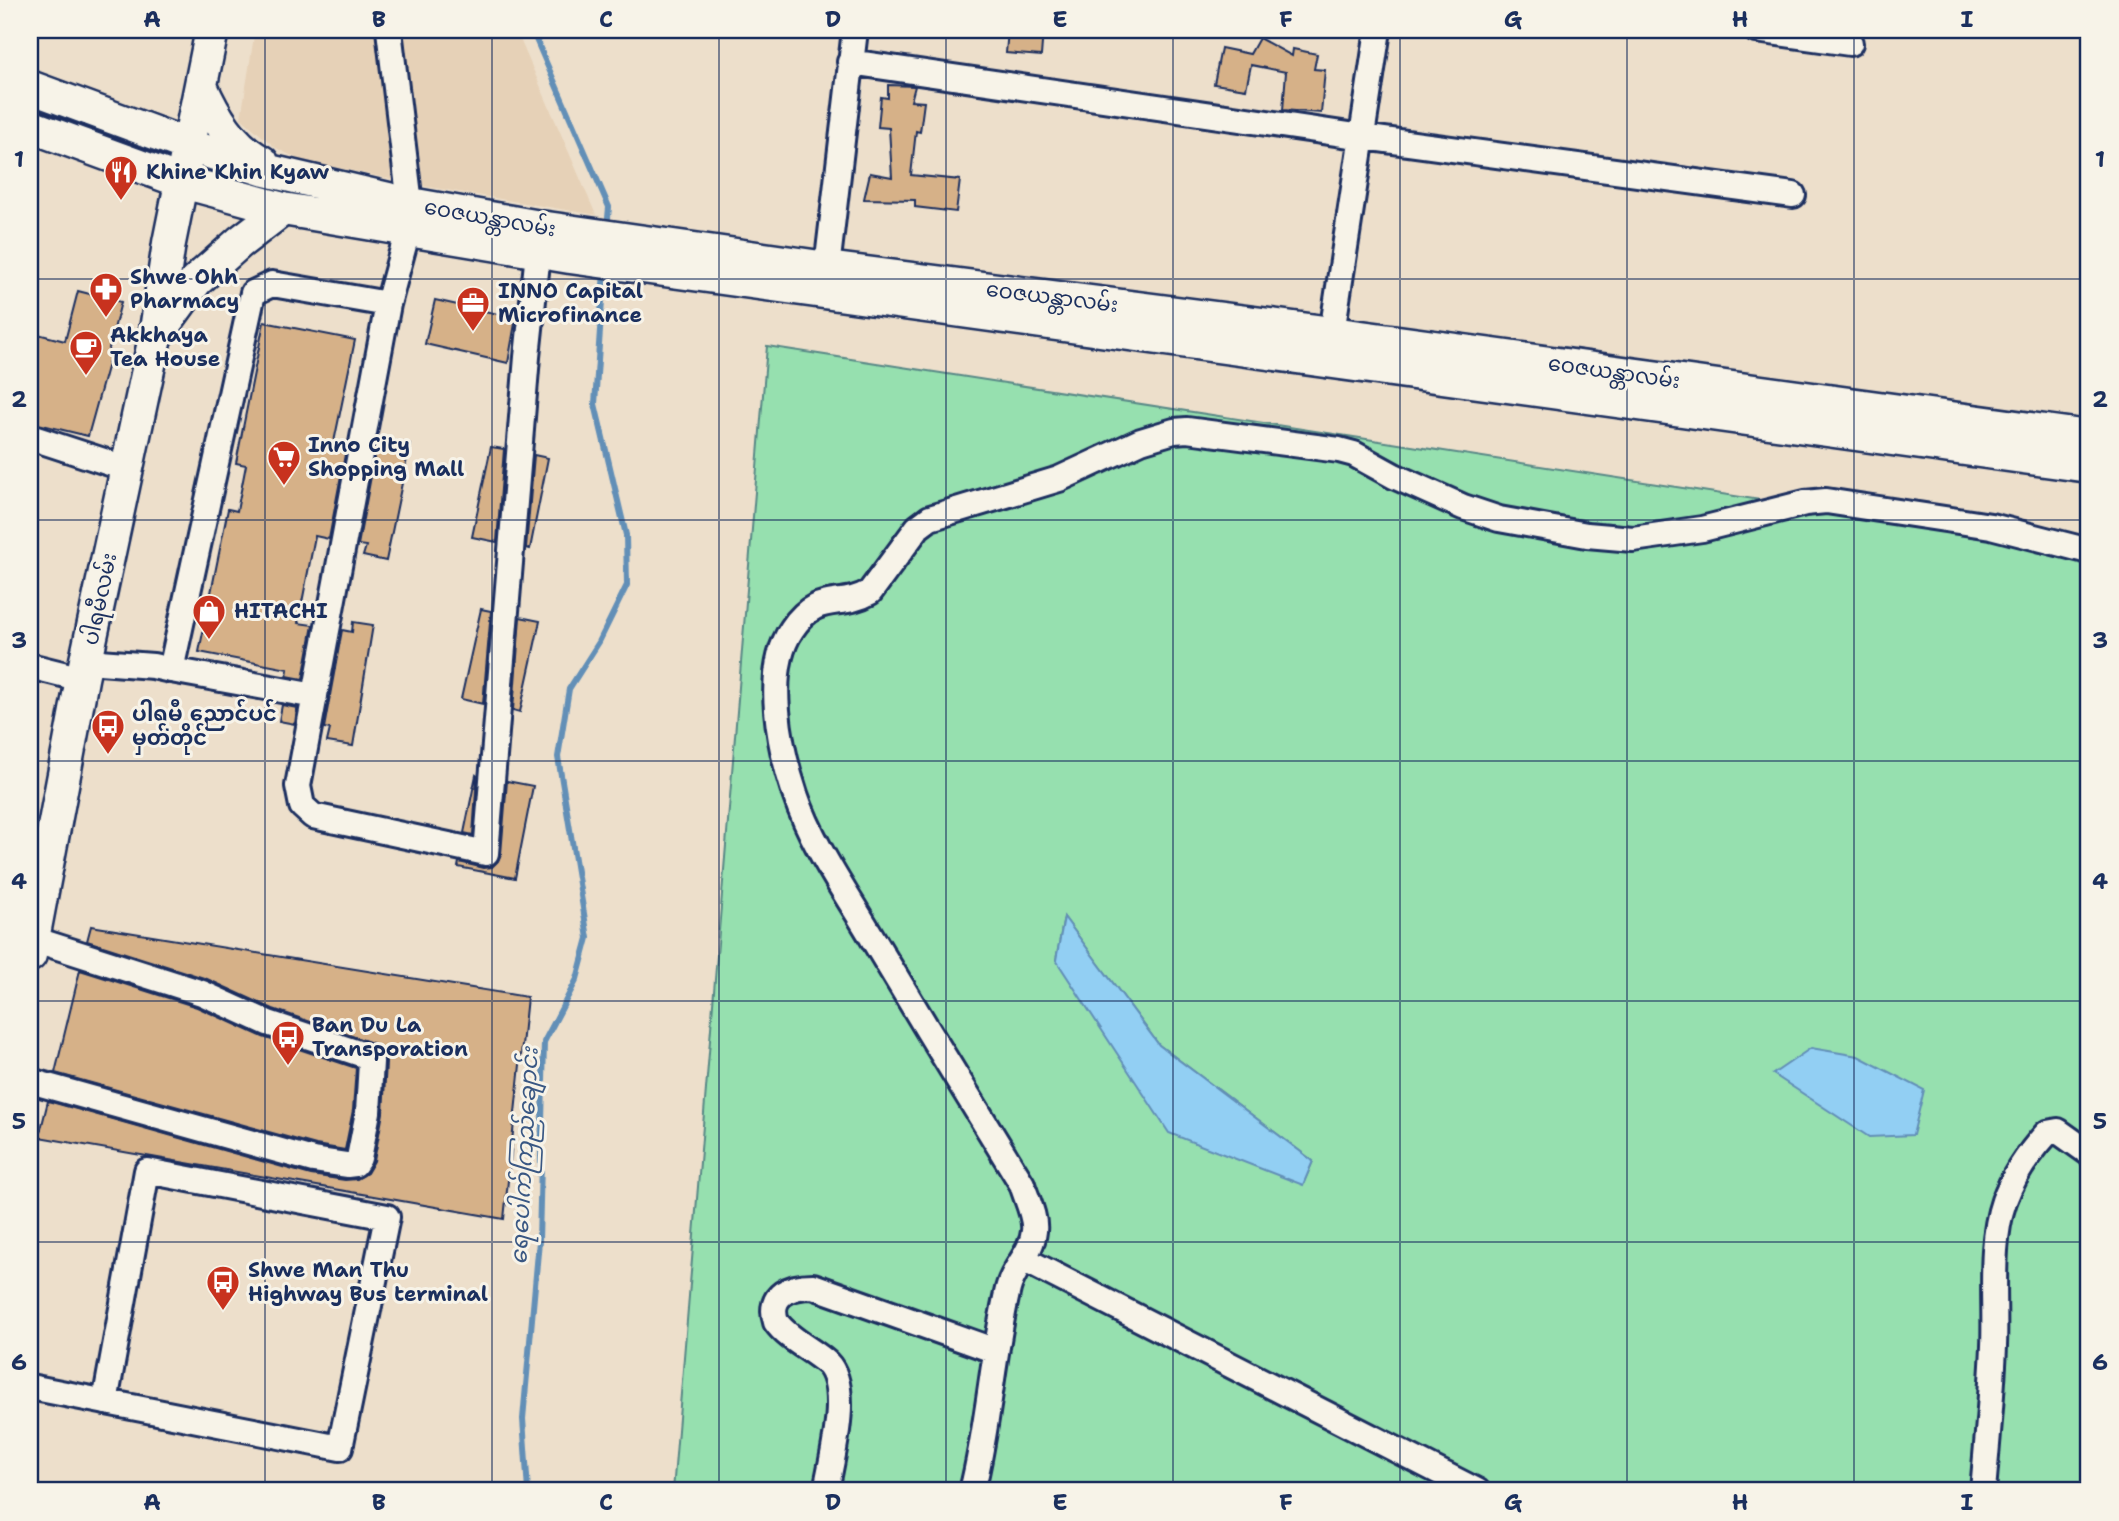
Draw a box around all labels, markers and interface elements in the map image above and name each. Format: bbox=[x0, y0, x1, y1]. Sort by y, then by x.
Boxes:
text: A bbox=[143, 4, 161, 34]
text: B bbox=[372, 4, 386, 34]
text: C bbox=[599, 4, 613, 34]
text: D bbox=[825, 4, 841, 34]
text: E bbox=[1052, 4, 1068, 34]
text: F bbox=[1279, 4, 1293, 34]
text: G bbox=[1504, 4, 1523, 34]
text: H bbox=[1732, 4, 1748, 34]
text: I bbox=[1961, 4, 1974, 34]
text: 1 bbox=[14, 144, 24, 174]
text: 1 bbox=[2095, 144, 2105, 174]
restaurant icon: Khine Khin Kyaw bbox=[102, 153, 140, 202]
place label: Khine Khin Kyaw bbox=[146, 158, 329, 186]
street label: ဝေဇယန္တာလမ်း bbox=[422, 191, 558, 246]
place label: Shwe Ohh Pharmacy bbox=[130, 263, 239, 315]
pharmacy icon: Shwe Ohh Pharmacy bbox=[87, 270, 125, 319]
street label: ဝေဇယန္တာလမ်း bbox=[984, 273, 1120, 322]
place label: INNO Capital Microfinance bbox=[498, 277, 643, 329]
office icon: INNO Capital Microfinance bbox=[454, 284, 492, 333]
place label: Akkhaya Tea House bbox=[110, 321, 220, 373]
cafe icon: Akkhaya Tea House bbox=[67, 328, 105, 377]
street label: ဝေဇယန္တာလမ်း bbox=[1546, 347, 1682, 398]
text: 2 bbox=[11, 384, 27, 414]
text: 2 bbox=[2092, 384, 2108, 414]
place label: Inno City Shopping Mall bbox=[308, 431, 464, 483]
supermarket icon: Inno City Shopping Mall bbox=[265, 438, 303, 487]
street label: ပါရမီလမ်း bbox=[75, 550, 126, 648]
shop icon: HITACHI bbox=[190, 592, 228, 641]
place label: HITACHI bbox=[234, 597, 328, 625]
text: 3 bbox=[11, 625, 27, 655]
text: 3 bbox=[2092, 625, 2108, 655]
place label: ပါရမီ ညောင်ပင် မှတ်တိုင် bbox=[132, 698, 277, 755]
bus stop icon: ပါရမီ ညောင်ပင် မှတ်တိုင် bbox=[89, 707, 127, 756]
text: 4 bbox=[11, 866, 27, 896]
text: 4 bbox=[2092, 866, 2108, 896]
place label: Ban Du La Transporation bbox=[312, 1011, 468, 1063]
bus stop icon: Ban Du La Transporation bbox=[269, 1018, 307, 1067]
water label: ရေပေါက်ကြည်ချောင်း bbox=[502, 1045, 549, 1266]
text: 5 bbox=[12, 1106, 26, 1136]
text: 5 bbox=[2093, 1106, 2107, 1136]
place label: Shwe Man Thu Highway Bus terminal bbox=[248, 1256, 488, 1308]
bus stop icon: Shwe Man Thu Highway Bus terminal bbox=[204, 1263, 242, 1312]
text: 6 bbox=[11, 1347, 27, 1377]
text: 6 bbox=[2092, 1347, 2108, 1377]
text: A bbox=[143, 1487, 161, 1517]
text: B bbox=[372, 1487, 386, 1517]
text: C bbox=[599, 1487, 613, 1517]
text: D bbox=[825, 1487, 841, 1517]
text: E bbox=[1052, 1487, 1068, 1517]
text: F bbox=[1279, 1487, 1293, 1517]
text: G bbox=[1504, 1487, 1523, 1517]
text: H bbox=[1732, 1487, 1748, 1517]
text: I bbox=[1961, 1487, 1974, 1517]

